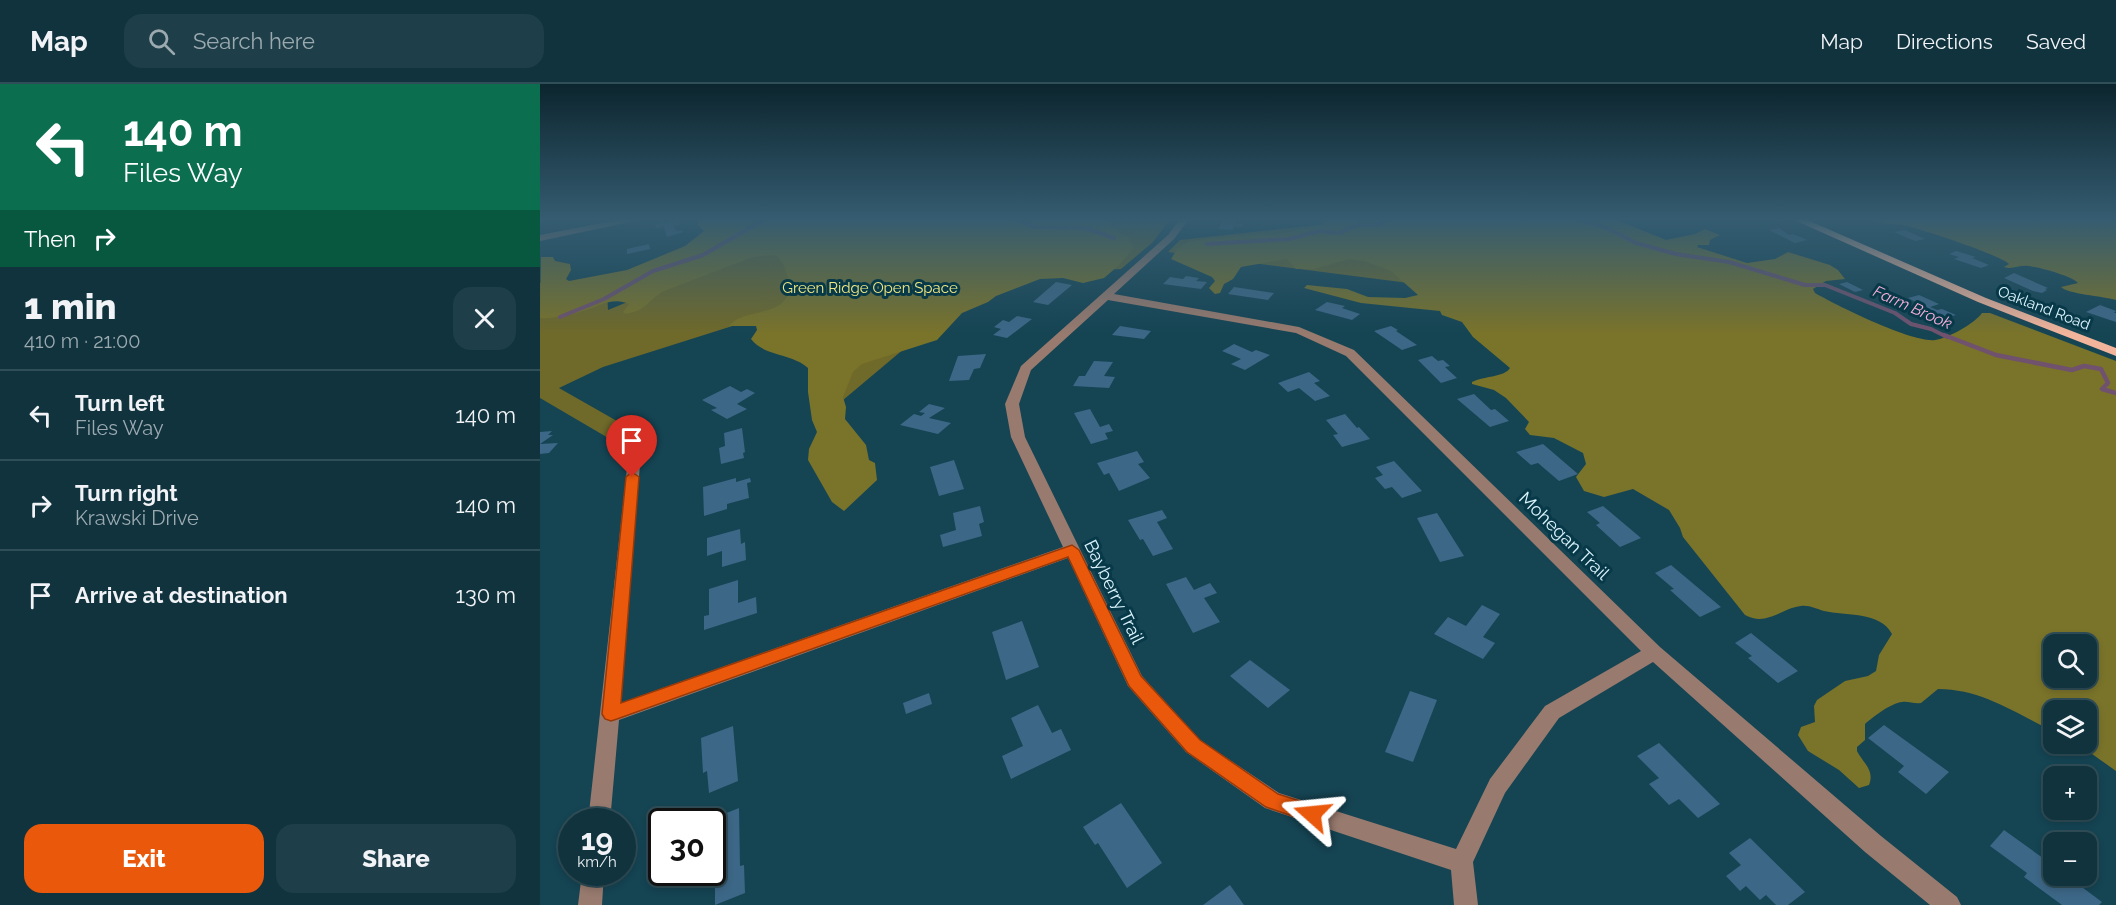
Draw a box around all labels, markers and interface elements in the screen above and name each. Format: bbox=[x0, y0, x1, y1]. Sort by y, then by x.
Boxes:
search box bbox=[124, 14, 544, 68]
text: Map bbox=[30, 25, 88, 58]
icon: search bbox=[145, 25, 178, 58]
text: Search here bbox=[193, 28, 315, 54]
text: Map bbox=[1820, 29, 1863, 54]
text: Directions bbox=[1896, 29, 1993, 54]
text: Saved bbox=[2026, 29, 2086, 54]
text: 140 m bbox=[123, 107, 243, 156]
icon: left bbox=[24, 108, 102, 186]
text: Files Way bbox=[123, 157, 243, 188]
icon: right bbox=[88, 222, 121, 255]
text: Then bbox=[24, 226, 76, 252]
park label: Green Ridge Open Space bbox=[782, 279, 958, 297]
water label: Farm Brook bbox=[1870, 282, 1955, 333]
street label: Oakland Road bbox=[1995, 282, 2093, 334]
text: 1 min bbox=[24, 285, 116, 327]
button: close bbox=[453, 287, 516, 350]
text: 410 m · 21:00 bbox=[24, 329, 140, 353]
text: Turn left bbox=[75, 390, 165, 416]
icon: left bbox=[24, 399, 57, 432]
text: 140 m bbox=[455, 402, 516, 428]
pin bbox=[606, 415, 657, 477]
text: Files Way bbox=[75, 416, 164, 440]
icon: arrive bbox=[615, 424, 648, 457]
text: Turn right bbox=[75, 480, 178, 506]
street label: Mohegan Trail bbox=[1515, 487, 1614, 584]
icon: right bbox=[24, 489, 57, 522]
text: 140 m bbox=[455, 492, 516, 518]
text: Krawski Drive bbox=[75, 506, 199, 530]
street label: Bayberry Trail bbox=[1080, 536, 1149, 647]
icon: arrive bbox=[24, 579, 57, 612]
text: Arrive at destination bbox=[75, 582, 288, 608]
text: 130 m bbox=[456, 582, 516, 608]
map controls bbox=[2043, 634, 2097, 886]
button: search bbox=[2043, 634, 2097, 688]
button: layers bbox=[2043, 700, 2097, 754]
button: + bbox=[2043, 766, 2097, 820]
position arrow bbox=[1280, 782, 1344, 846]
speed limit sign: 30 bbox=[648, 808, 726, 886]
text: 19 bbox=[581, 822, 613, 857]
button: Exit bbox=[24, 824, 264, 893]
button: Share bbox=[276, 824, 516, 893]
button: − bbox=[2043, 832, 2097, 886]
text: km/h bbox=[577, 853, 617, 871]

